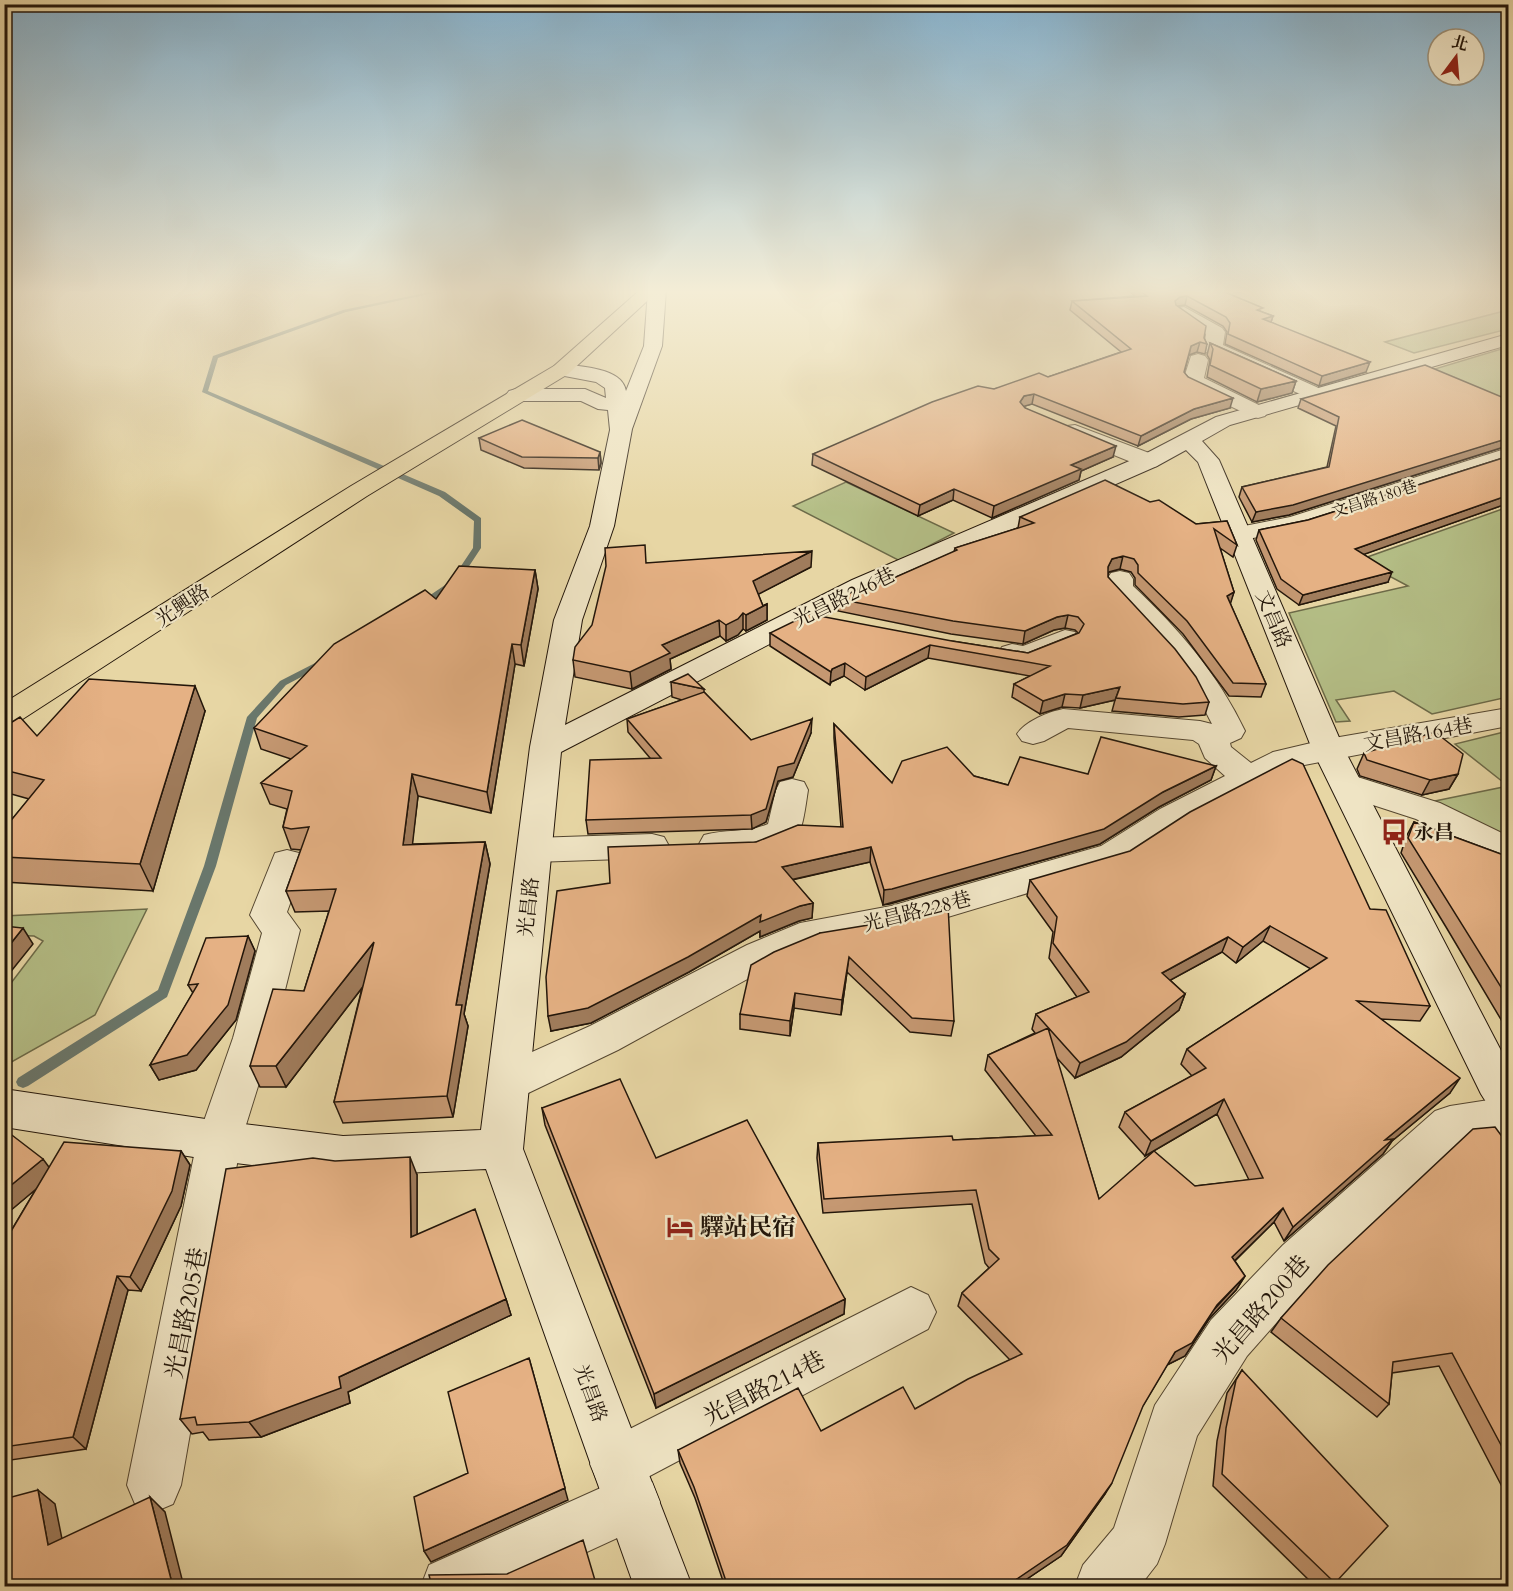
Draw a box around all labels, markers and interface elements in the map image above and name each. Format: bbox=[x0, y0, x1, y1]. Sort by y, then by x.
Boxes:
north arrow bbox=[1426, 27, 1486, 87]
text: 北 bbox=[1449, 31, 1471, 56]
street label: 文昌路180巷 bbox=[1329, 475, 1420, 523]
street label: 光昌路246巷 bbox=[789, 561, 900, 634]
street label: 光興路 bbox=[150, 578, 215, 633]
street label: 文昌路 bbox=[1249, 586, 1298, 652]
street label: 文昌路164巷 bbox=[1361, 712, 1475, 757]
bus stop icon: 永昌 bbox=[1379, 817, 1409, 847]
place label: 永昌 bbox=[1414, 819, 1454, 846]
street label: 光昌路 bbox=[512, 876, 545, 938]
street label: 光昌路228巷 bbox=[860, 885, 974, 938]
place label: 驛站民宿 bbox=[700, 1211, 796, 1244]
hotel icon: 驛站民宿 bbox=[665, 1212, 695, 1242]
street label: 光昌路205巷 bbox=[158, 1245, 215, 1381]
street label: 光昌路200巷 bbox=[1205, 1248, 1317, 1370]
street label: 光昌路214巷 bbox=[698, 1344, 831, 1433]
street label: 光昌路 bbox=[568, 1360, 613, 1426]

